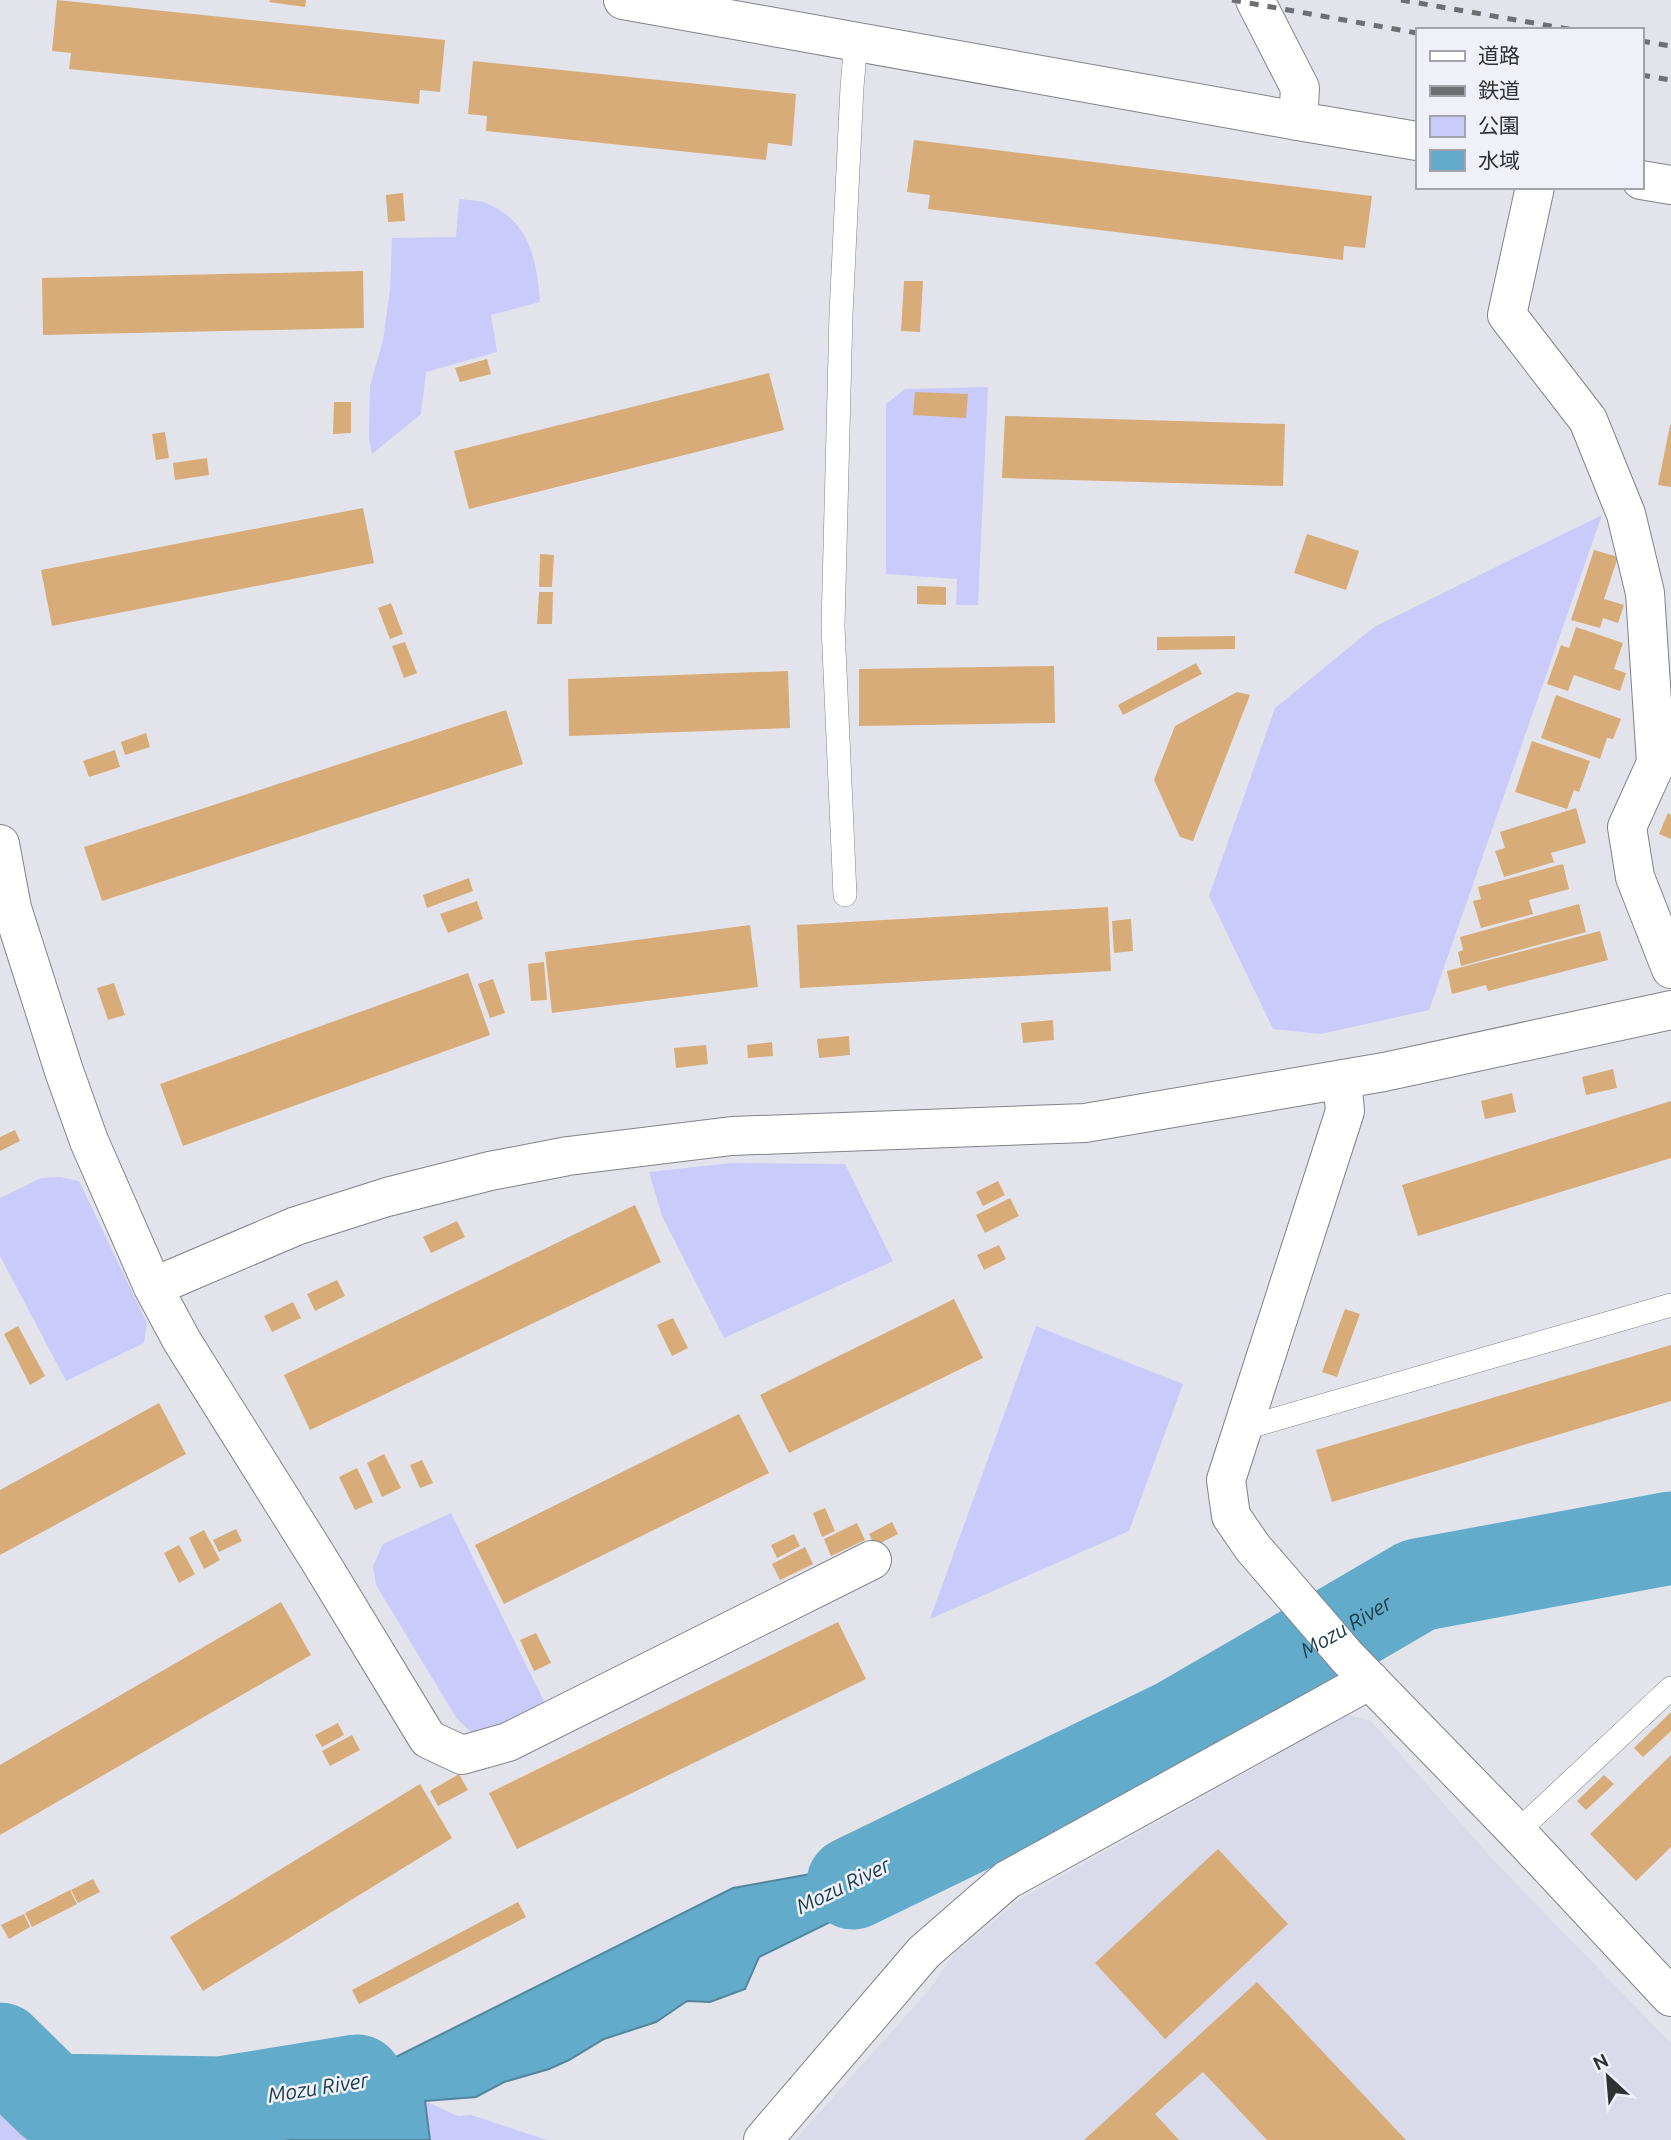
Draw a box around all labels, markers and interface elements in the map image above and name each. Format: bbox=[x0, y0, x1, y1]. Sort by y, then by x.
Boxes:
legend bbox=[1416, 28, 1643, 189]
text: 道路 bbox=[1478, 43, 1520, 67]
text: 鉄道 bbox=[1478, 78, 1520, 102]
text: 公園 bbox=[1478, 113, 1520, 137]
text: 水域 bbox=[1478, 148, 1520, 172]
water label: Mozu River bbox=[1296, 1590, 1396, 1662]
water label: Mozu River bbox=[792, 1852, 894, 1918]
north arrow bbox=[1573, 2042, 1643, 2112]
text: N bbox=[1589, 2049, 1612, 2075]
water label: Mozu River bbox=[266, 2067, 371, 2107]

